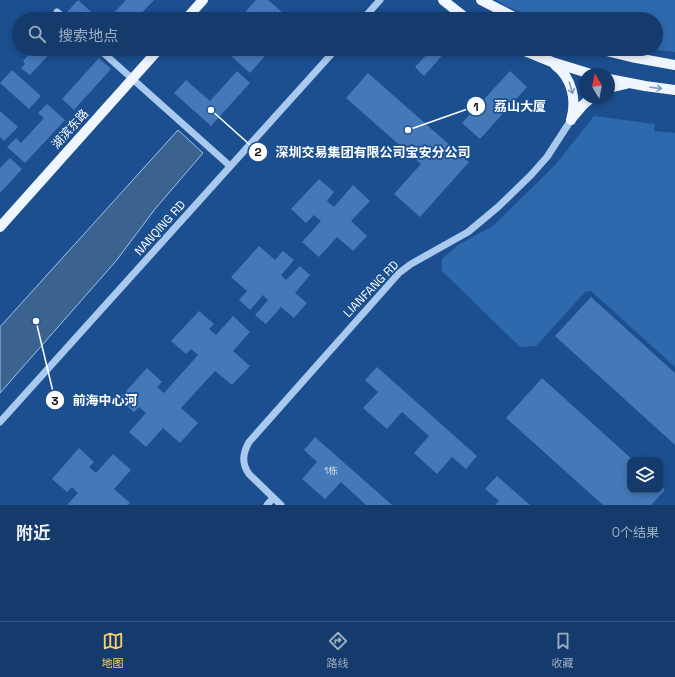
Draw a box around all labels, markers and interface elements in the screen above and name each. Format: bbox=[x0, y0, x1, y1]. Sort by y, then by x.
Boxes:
search box bbox=[12, 12, 663, 56]
icon: search bbox=[26, 23, 48, 45]
text: 搜索地点 bbox=[58, 26, 118, 45]
north arrow bbox=[579, 68, 615, 104]
one-way arrow bbox=[567, 82, 575, 94]
one-way arrow bbox=[649, 84, 662, 91]
callout: 荔山大厦 bbox=[466, 94, 554, 119]
text: 荔山大厦 bbox=[494, 98, 546, 115]
text: 1 bbox=[473, 99, 479, 115]
street label: 湖滨东路 bbox=[48, 106, 92, 152]
callout: 深圳交易集团有限公司宝安分公司 bbox=[248, 140, 479, 165]
text: 2 bbox=[254, 144, 262, 160]
text: 深圳交易集团有限公司宝安分公司 bbox=[275, 144, 471, 161]
street label: NANQING RD bbox=[131, 197, 189, 259]
street label: LIANFANG RD bbox=[340, 257, 402, 321]
callout: 前海中心河 bbox=[45, 388, 146, 413]
text: 前海中心河 bbox=[72, 392, 138, 409]
text: 3 bbox=[51, 393, 59, 409]
map controls bbox=[627, 457, 663, 493]
button: layers bbox=[627, 457, 663, 493]
house number: 1栋 bbox=[324, 464, 338, 477]
text: 附近 bbox=[16, 522, 50, 544]
text: 0个结果 bbox=[612, 524, 659, 541]
tab: 地图 bbox=[102, 630, 124, 670]
tab: 路线 bbox=[327, 630, 349, 670]
tab: 收藏 bbox=[552, 630, 574, 670]

